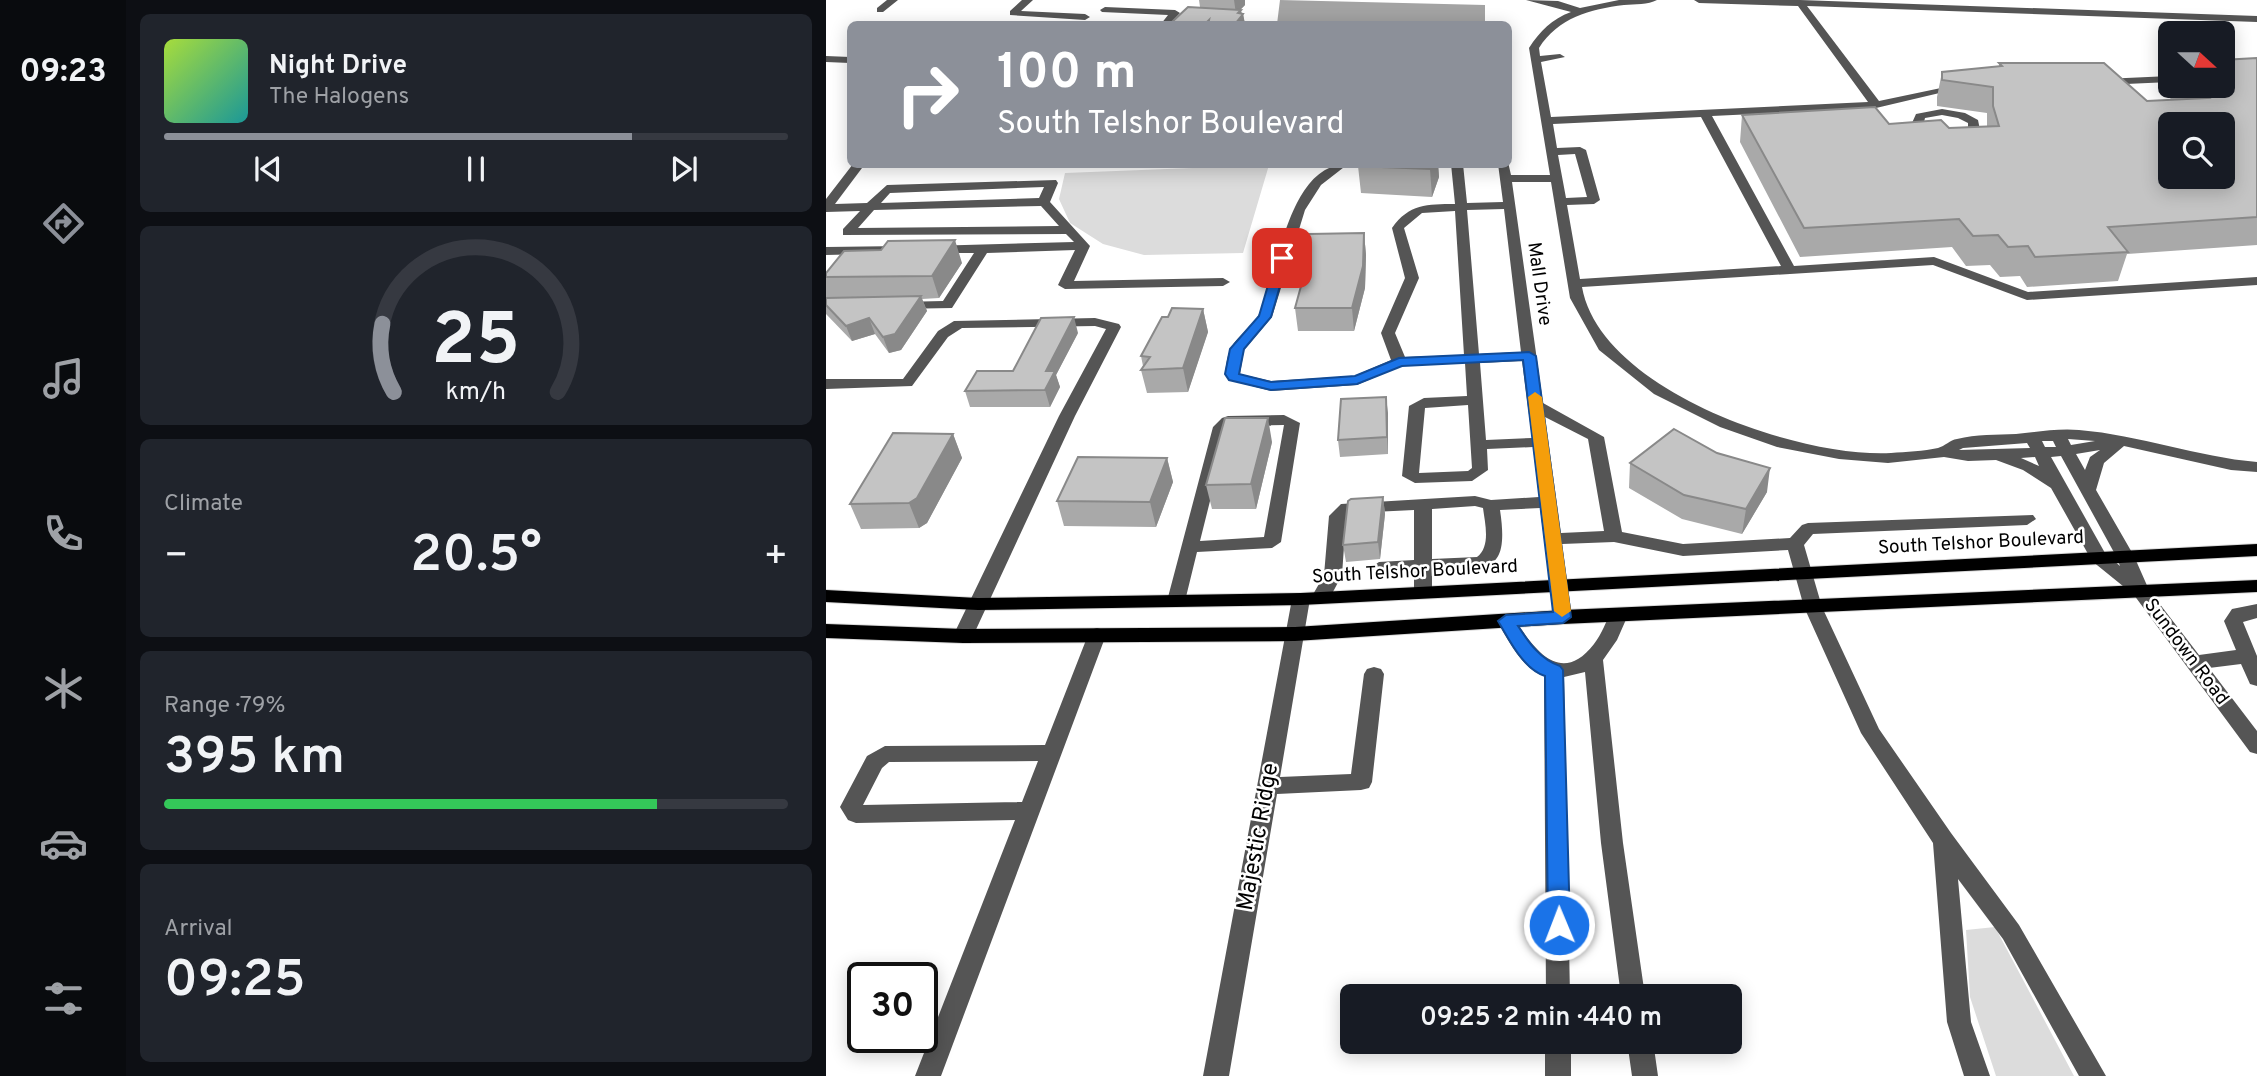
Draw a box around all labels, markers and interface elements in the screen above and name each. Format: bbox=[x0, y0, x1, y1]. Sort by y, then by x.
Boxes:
north arrow bbox=[2158, 21, 2235, 98]
map controls bbox=[2158, 21, 2235, 189]
text: 100 m bbox=[997, 44, 1136, 106]
icon: right bbox=[882, 49, 973, 140]
text: Night Drive bbox=[269, 50, 407, 83]
text: 09:23 bbox=[19, 53, 107, 93]
text: The Halogens bbox=[269, 83, 409, 112]
text: South Telshor Boulevard bbox=[997, 105, 1344, 145]
button: search bbox=[2158, 112, 2235, 189]
icon: previous bbox=[249, 150, 287, 188]
icon: pause bbox=[457, 150, 495, 188]
icon: next bbox=[665, 150, 703, 188]
icon: directions bbox=[39, 199, 88, 248]
pin bbox=[1252, 228, 1312, 288]
icon: arrive bbox=[1263, 239, 1301, 277]
street label: Mall Drive bbox=[1521, 241, 1557, 327]
text: 25 bbox=[432, 298, 521, 390]
icon: music bbox=[39, 354, 88, 403]
text: km/h bbox=[446, 376, 506, 408]
text: Climate bbox=[164, 490, 243, 519]
icon: phone bbox=[39, 509, 88, 558]
text: 20.5° bbox=[410, 524, 542, 590]
street label: South Telshor Boulevard bbox=[1877, 526, 2085, 560]
text: − bbox=[164, 533, 189, 582]
text: + bbox=[763, 533, 788, 582]
street label: South Telshor Boulevard bbox=[1311, 555, 1519, 589]
street label: Sundown Road bbox=[2138, 594, 2234, 710]
icon: climate bbox=[39, 664, 88, 713]
text: Range · 79% bbox=[164, 692, 286, 721]
text: 395 km bbox=[164, 726, 345, 792]
street label: Majestic Ridge bbox=[1232, 761, 1286, 913]
icon: car bbox=[39, 819, 88, 868]
position arrow bbox=[1522, 888, 1596, 962]
text: Arrival bbox=[164, 915, 233, 944]
text: 09:25 bbox=[164, 949, 306, 1015]
speed limit sign: 30 bbox=[847, 962, 938, 1053]
icon: filters bbox=[39, 974, 88, 1023]
text: 09:25 · 2 min · 440 m bbox=[1420, 1002, 1662, 1035]

